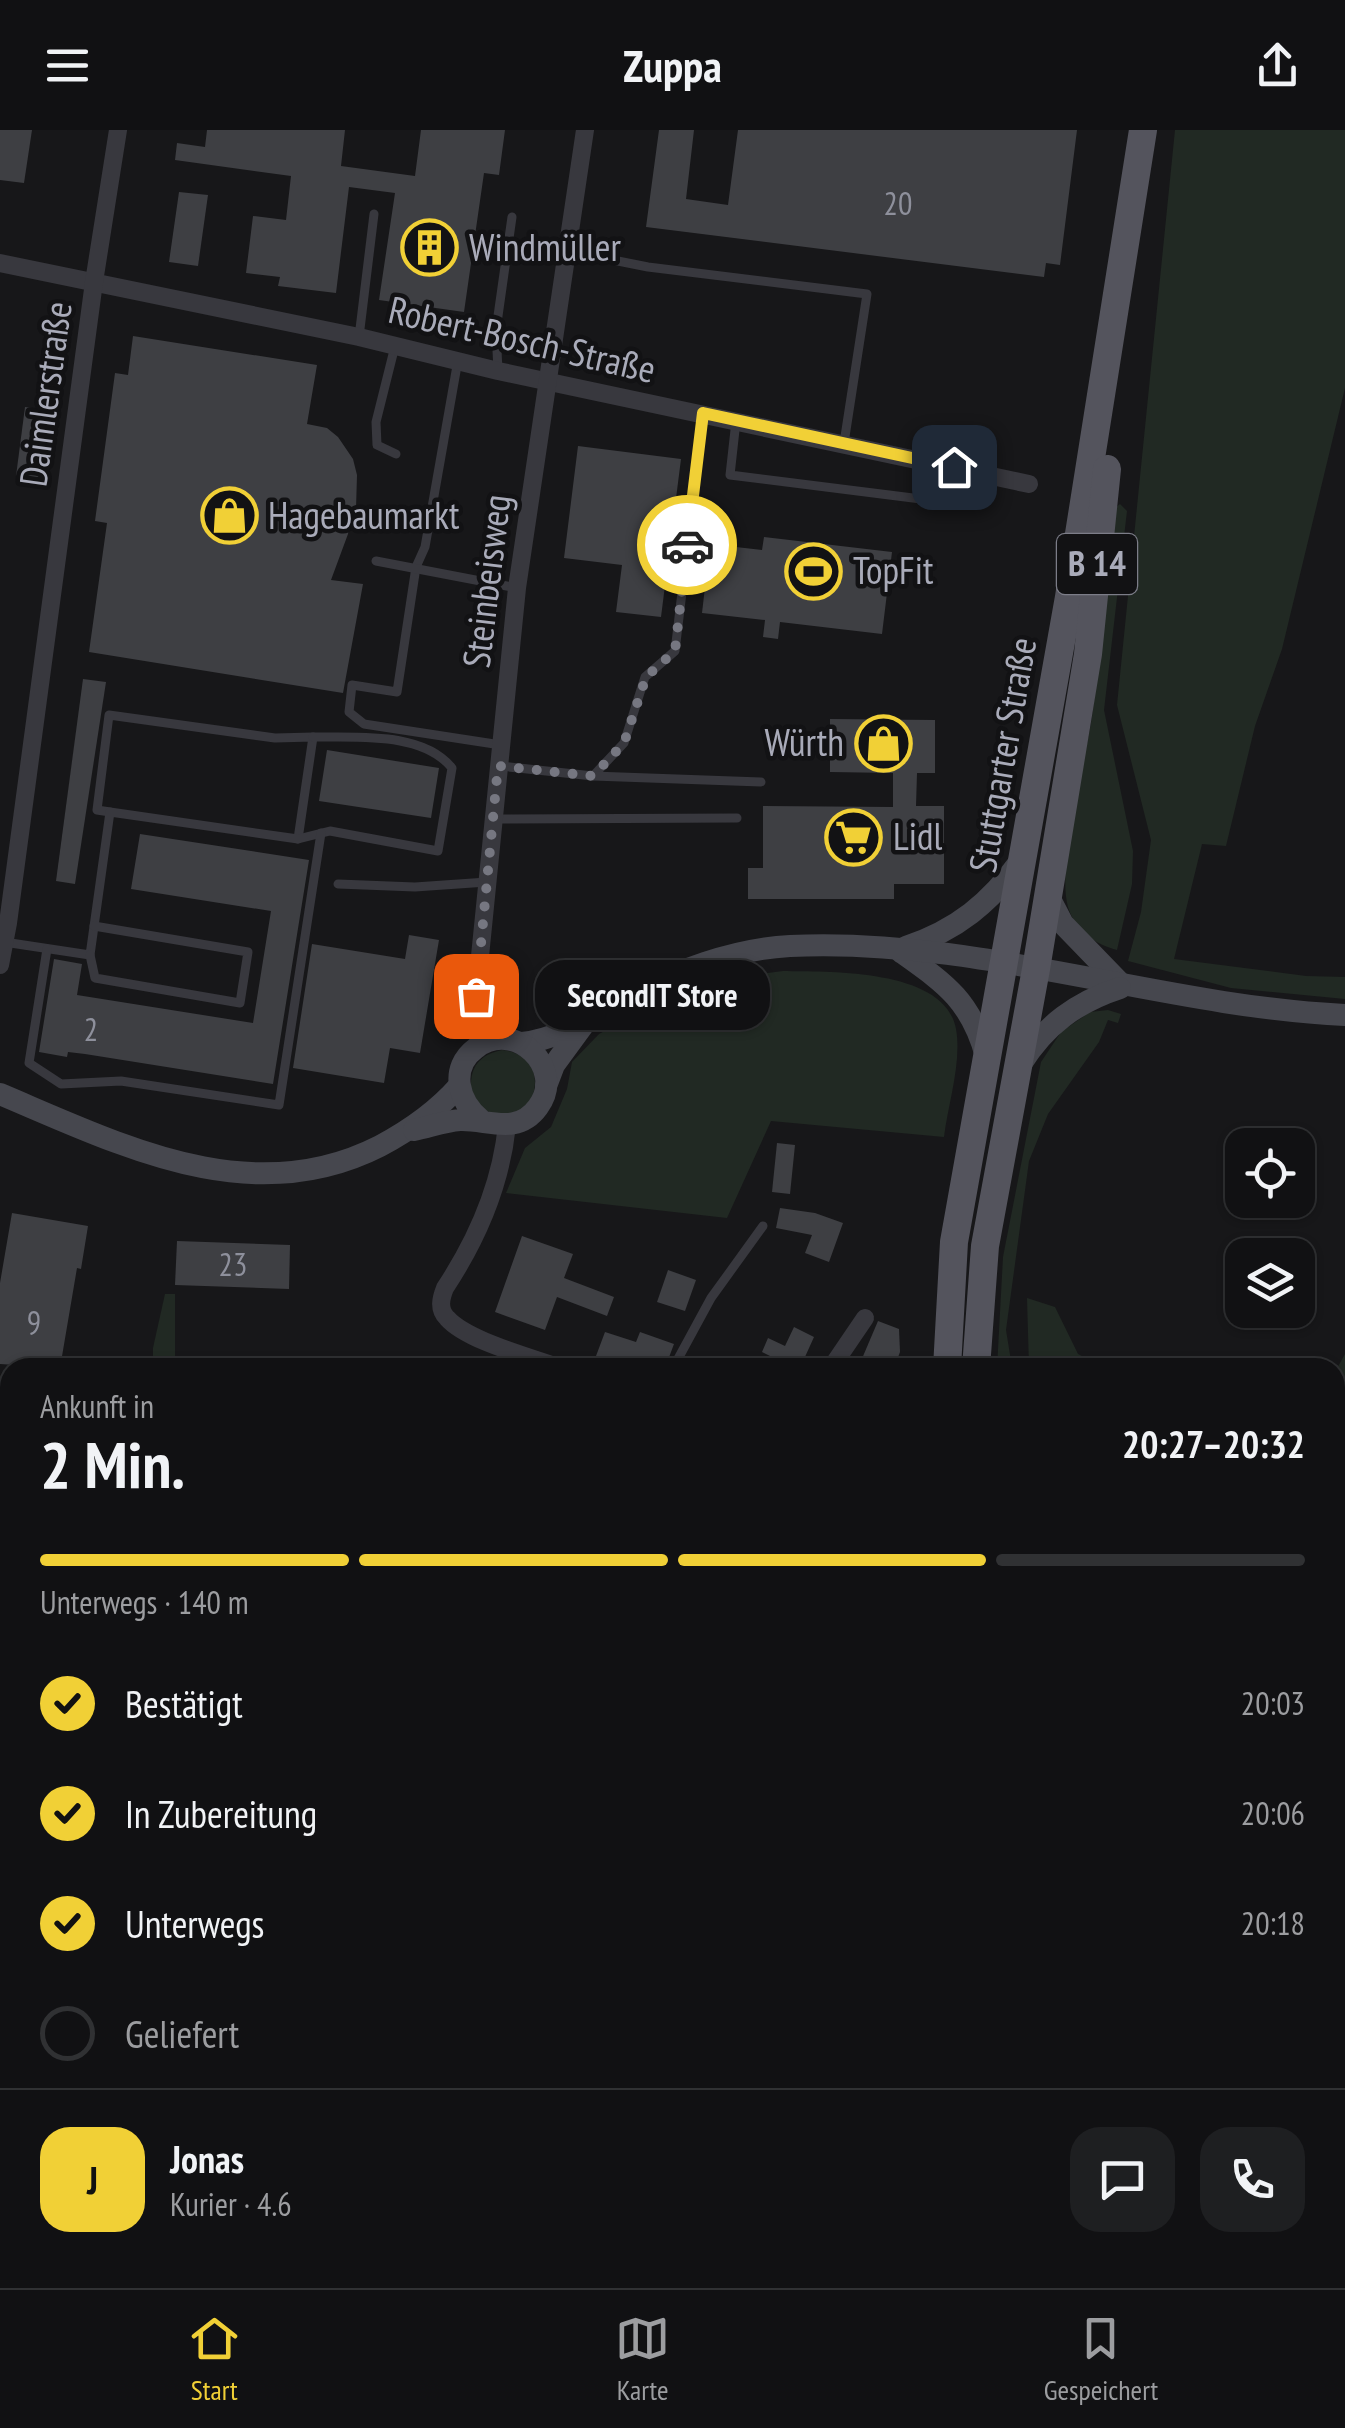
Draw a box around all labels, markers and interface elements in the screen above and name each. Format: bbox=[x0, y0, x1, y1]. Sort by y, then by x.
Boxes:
text: Zuppa bbox=[623, 36, 722, 94]
icon: menu bbox=[40, 38, 95, 93]
icon: share bbox=[1250, 38, 1305, 93]
house number: 20 bbox=[884, 182, 912, 224]
building icon: Windmüller bbox=[400, 218, 460, 278]
place label: Windmüller bbox=[469, 222, 622, 271]
street label: Robert-Bosch-Straße bbox=[384, 284, 661, 393]
street label: Daimlerstraße bbox=[7, 298, 82, 489]
pin bbox=[912, 425, 997, 510]
icon: home bbox=[927, 440, 982, 495]
shop icon: Hagebaumarkt bbox=[199, 486, 259, 546]
place label: Hagebaumarkt bbox=[268, 490, 460, 539]
street label: Steinbeisweg bbox=[451, 491, 520, 670]
courier bbox=[637, 495, 737, 595]
icon: car bbox=[660, 518, 715, 573]
road number: B 14 bbox=[1057, 534, 1137, 594]
sports icon: TopFit bbox=[784, 541, 844, 601]
place label: TopFit bbox=[853, 545, 934, 594]
street label: Stuttgarter Straße bbox=[957, 633, 1046, 876]
shop icon: Würth bbox=[853, 713, 913, 773]
place label: Würth bbox=[764, 717, 844, 766]
supermarket icon: Lidl bbox=[824, 807, 884, 867]
place label: Lidl bbox=[893, 811, 942, 860]
pin bbox=[434, 954, 519, 1039]
callout: SecondIT Store bbox=[536, 961, 771, 1031]
icon: bag bbox=[449, 969, 504, 1024]
text: SecondIT Store bbox=[567, 974, 738, 1016]
house number: 2 bbox=[84, 1008, 98, 1050]
map controls bbox=[1225, 1128, 1315, 1328]
button: locate bbox=[1225, 1128, 1315, 1218]
button: layers bbox=[1225, 1238, 1315, 1328]
house number: 23 bbox=[219, 1243, 247, 1285]
house number: 9 bbox=[27, 1301, 41, 1343]
text: Ankunft in bbox=[40, 1385, 154, 1427]
text: 20:27–20:32 bbox=[1122, 1419, 1305, 1468]
text: 2 Min. bbox=[40, 1422, 185, 1506]
text: Unterwegs · 140 m bbox=[40, 1581, 249, 1623]
icon: check bbox=[40, 1676, 95, 1731]
text: Bestätigt bbox=[125, 1679, 243, 1728]
text: 20:03 bbox=[1241, 1682, 1305, 1724]
icon: check bbox=[40, 1786, 95, 1841]
text: In Zubereitung bbox=[125, 1789, 317, 1838]
text: 20:06 bbox=[1241, 1792, 1305, 1834]
icon: check bbox=[40, 1896, 95, 1951]
text: Unterwegs bbox=[125, 1899, 264, 1948]
text: 20:18 bbox=[1241, 1902, 1305, 1944]
text: Geliefert bbox=[125, 2009, 239, 2058]
button: chat bbox=[1070, 2127, 1175, 2232]
button: phone bbox=[1200, 2127, 1305, 2232]
text: Jonas bbox=[170, 2134, 244, 2183]
text: J bbox=[87, 2155, 98, 2204]
text: Kurier · 4.6 bbox=[170, 2183, 292, 2225]
tab: Start bbox=[187, 2311, 242, 2408]
tab: Karte bbox=[615, 2311, 670, 2408]
tab: Gespeichert bbox=[1044, 2311, 1158, 2408]

